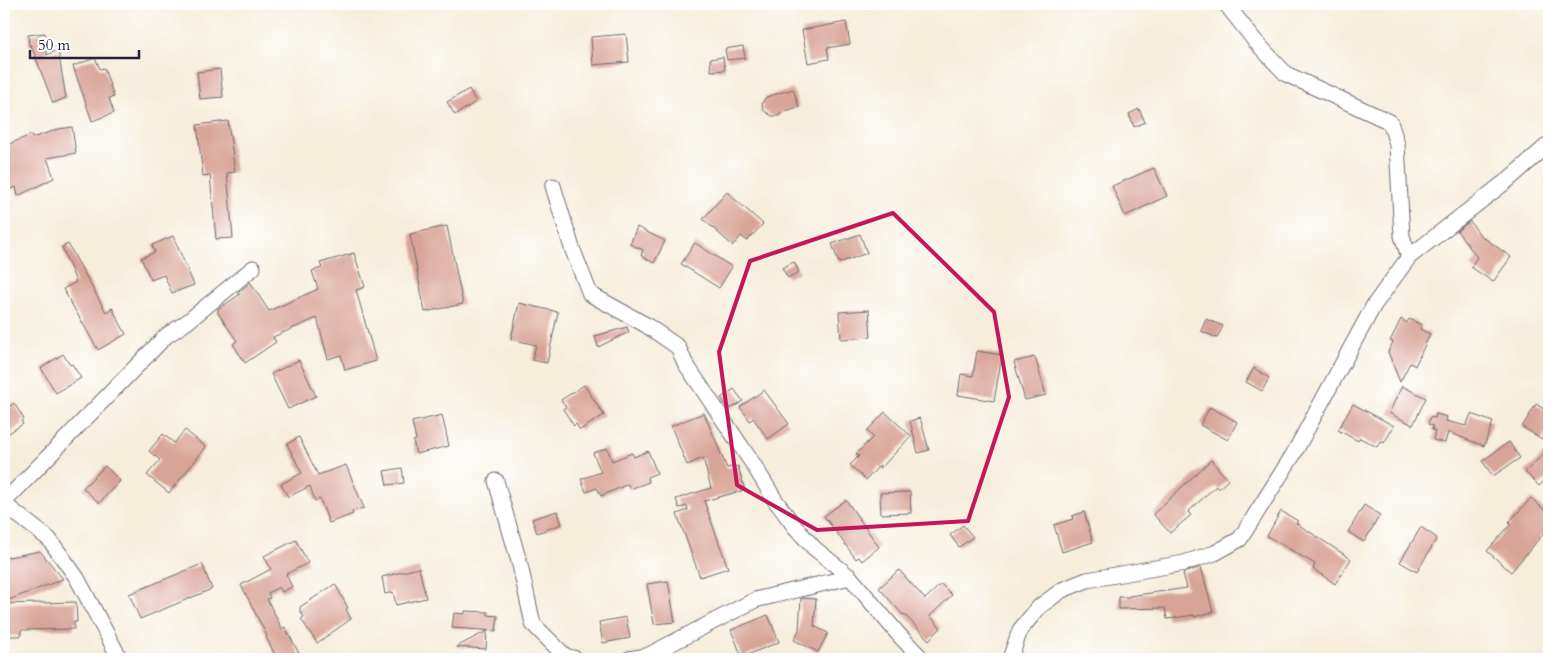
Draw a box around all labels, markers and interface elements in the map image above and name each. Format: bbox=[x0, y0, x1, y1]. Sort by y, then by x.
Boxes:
scale bar bbox=[30, 28, 139, 60]
text: 50 m bbox=[38, 35, 70, 55]

